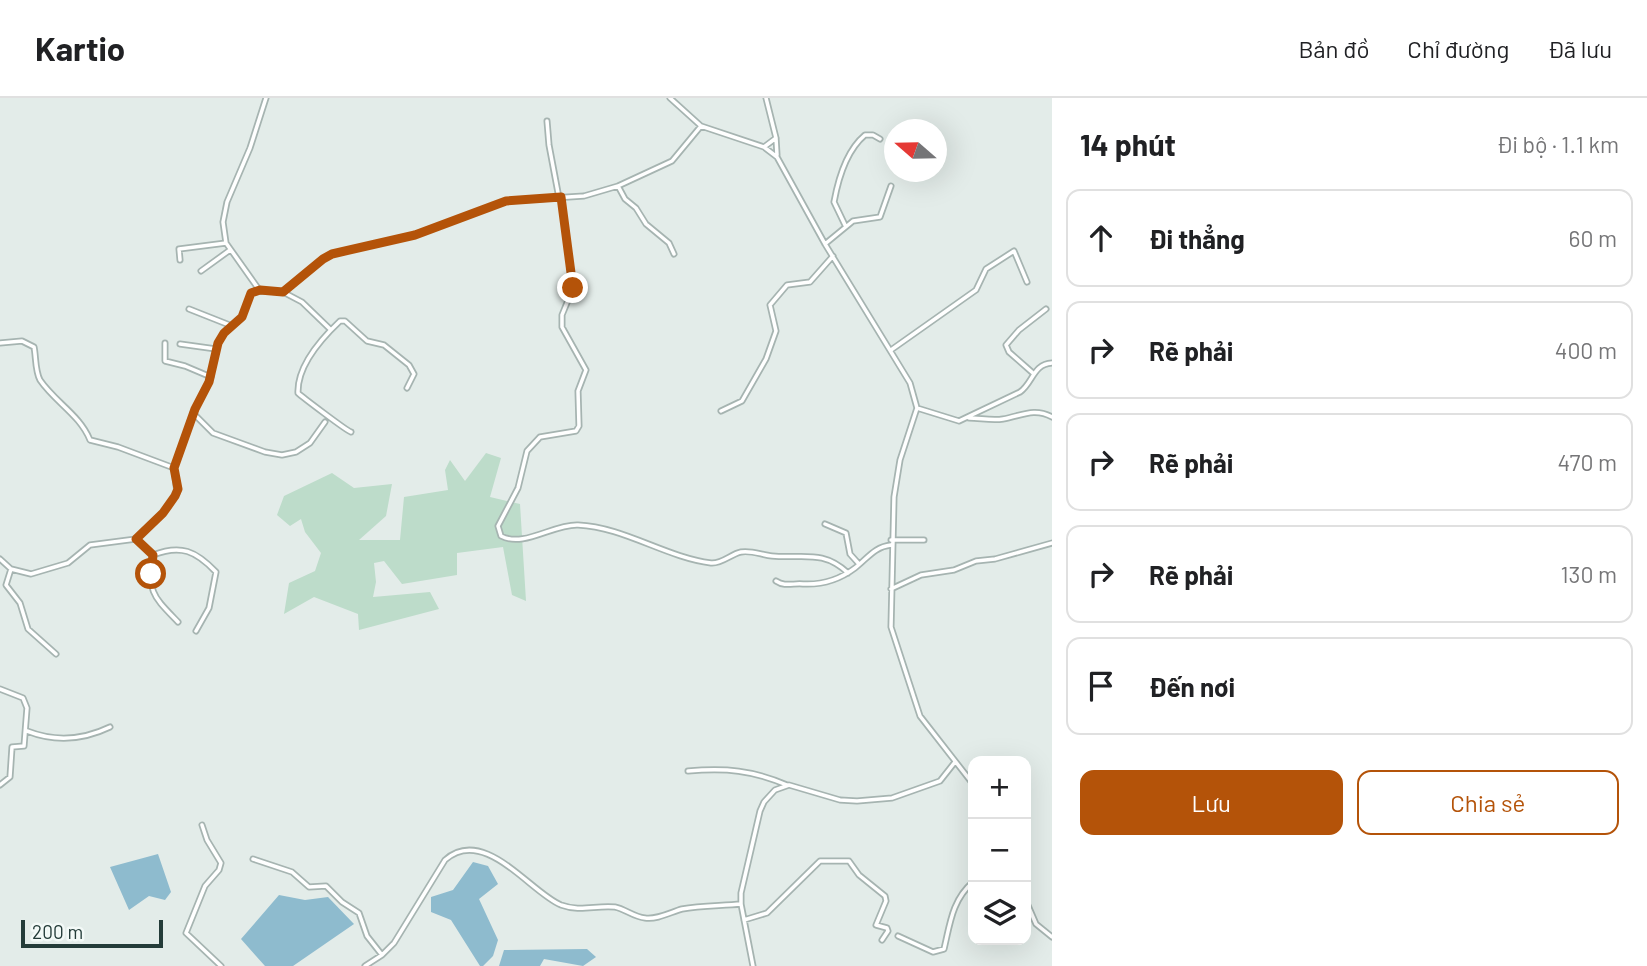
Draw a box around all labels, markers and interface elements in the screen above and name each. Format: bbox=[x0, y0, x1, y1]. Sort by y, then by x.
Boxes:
text: Kartio bbox=[35, 28, 125, 68]
text: Bản đồ bbox=[1298, 34, 1369, 63]
text: Chỉ đường bbox=[1407, 34, 1509, 63]
text: Đã lưu bbox=[1547, 34, 1612, 63]
north arrow bbox=[884, 119, 947, 182]
text: 14 phút bbox=[1080, 126, 1176, 162]
text: Đi bộ · 1.1 km bbox=[1496, 130, 1619, 158]
icon: ahead bbox=[1082, 219, 1120, 257]
text: Đi thẳng bbox=[1149, 223, 1245, 254]
text: 60 m bbox=[1569, 224, 1617, 252]
route end bbox=[557, 272, 588, 303]
icon: right bbox=[1082, 331, 1120, 369]
text: Rẽ phải bbox=[1149, 335, 1233, 366]
text: 400 m bbox=[1555, 336, 1617, 364]
icon: right bbox=[1082, 443, 1120, 481]
text: Rẽ phải bbox=[1149, 447, 1233, 478]
text: 470 m bbox=[1558, 448, 1617, 476]
icon: right bbox=[1082, 555, 1120, 593]
route start bbox=[135, 558, 166, 589]
text: Rẽ phải bbox=[1149, 559, 1233, 590]
text: 130 m bbox=[1560, 560, 1617, 588]
icon: arrive bbox=[1082, 667, 1120, 705]
text: Đến nơi bbox=[1149, 671, 1235, 702]
map controls bbox=[968, 756, 1031, 945]
button: + bbox=[968, 756, 1031, 819]
button: Lưu bbox=[1080, 770, 1343, 835]
button: Chia sẻ bbox=[1357, 770, 1619, 835]
button: − bbox=[968, 819, 1031, 882]
button: layers bbox=[968, 882, 1031, 945]
scale bar bbox=[21, 917, 163, 949]
text: 200 m bbox=[32, 920, 83, 943]

